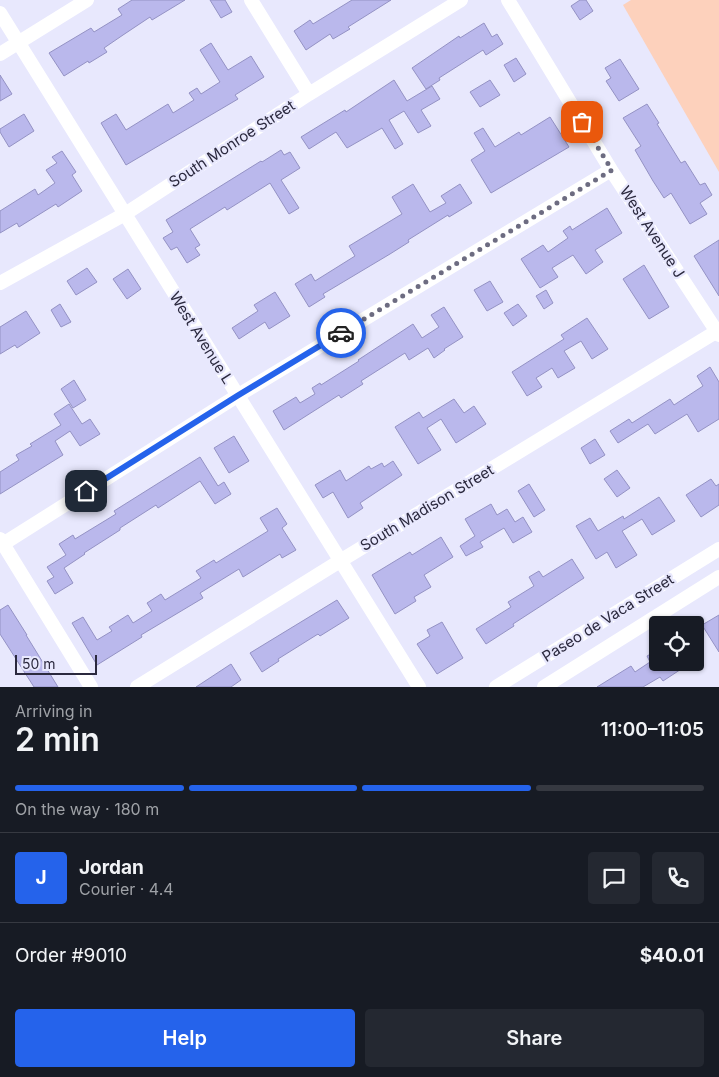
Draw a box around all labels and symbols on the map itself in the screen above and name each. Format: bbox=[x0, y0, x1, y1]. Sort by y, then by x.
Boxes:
street label: South Monroe Street bbox=[165, 96, 298, 191]
pin bbox=[561, 101, 603, 143]
street label: West Avenue J bbox=[616, 182, 689, 281]
street label: West Avenue L bbox=[165, 288, 237, 387]
courier bbox=[316, 308, 366, 358]
street label: South Madison Street bbox=[356, 460, 497, 555]
pin bbox=[65, 470, 107, 512]
street label: Paseo de Vaca Street bbox=[538, 569, 677, 666]
scale bar bbox=[15, 652, 98, 675]

